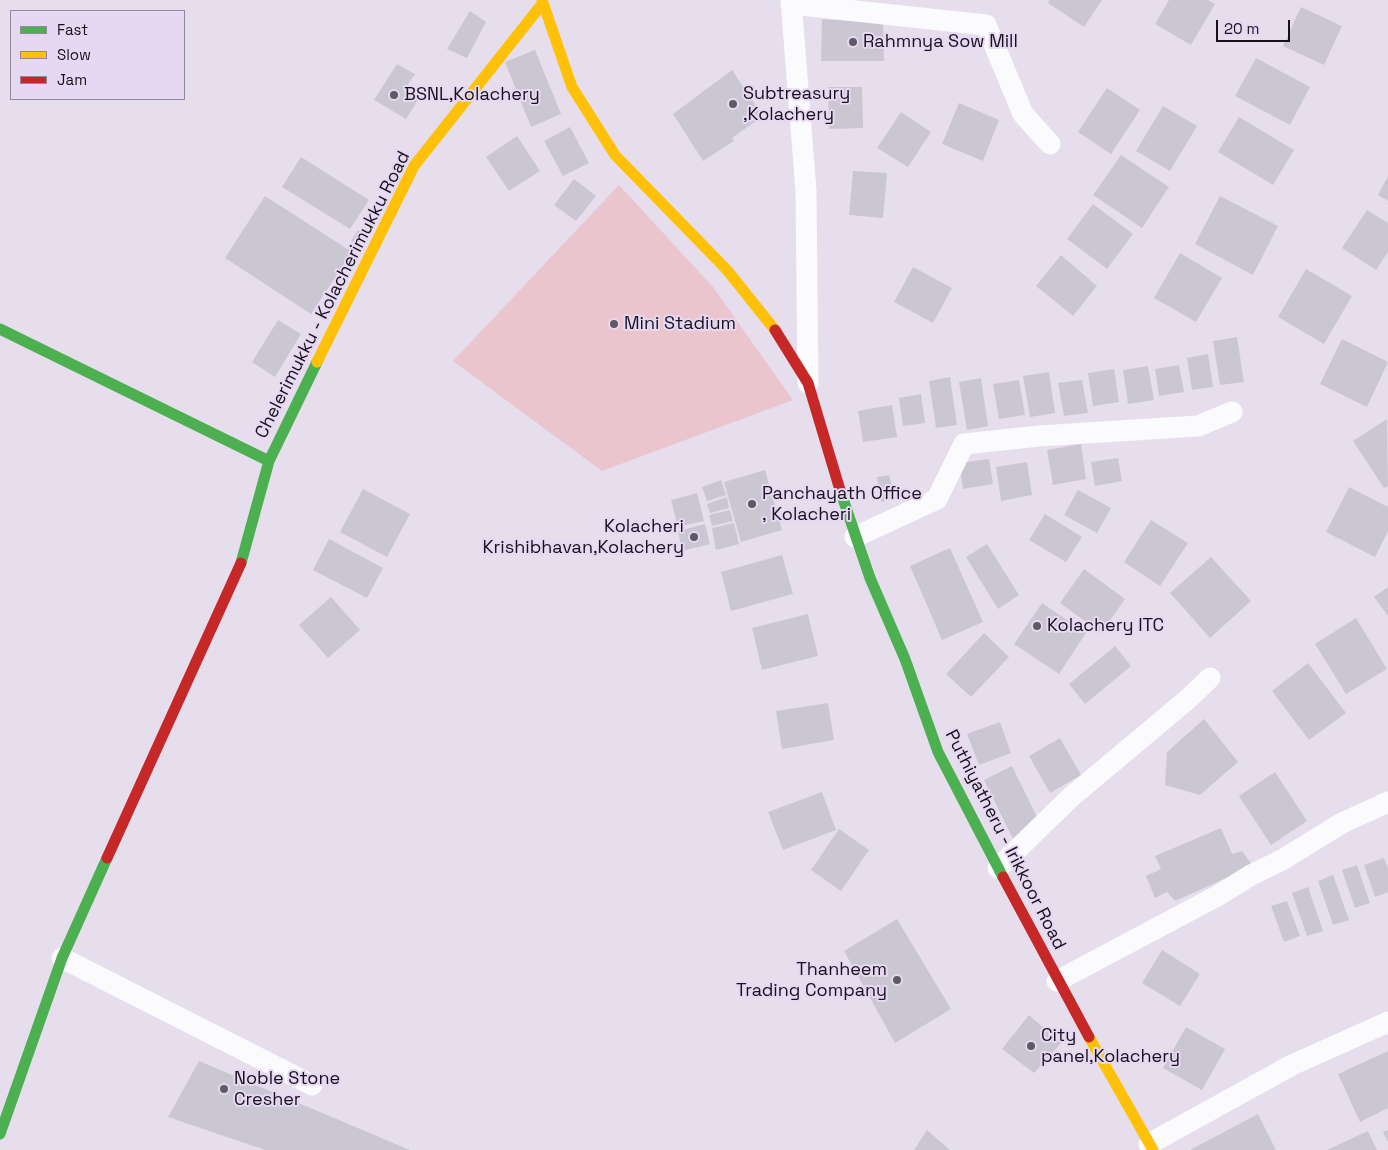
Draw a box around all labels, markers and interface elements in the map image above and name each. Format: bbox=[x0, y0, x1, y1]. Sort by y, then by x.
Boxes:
legend bbox=[10, 10, 185, 100]
scale bar bbox=[1218, 10, 1292, 42]
text: 20 m bbox=[1224, 19, 1259, 38]
text: Fast bbox=[57, 20, 88, 39]
place label: Rahmnya Sow Mill bbox=[863, 31, 1018, 53]
marker: Rahmnya Sow Mill bbox=[847, 36, 859, 48]
text: Slow bbox=[57, 45, 91, 64]
text: Jam bbox=[57, 70, 87, 89]
place label: Subtreasury ,Kolachery bbox=[743, 83, 850, 126]
place label: BSNL,Kolachery bbox=[404, 84, 540, 106]
marker: BSNL,Kolachery bbox=[388, 89, 400, 101]
marker: Subtreasury ,Kolachery bbox=[727, 98, 739, 110]
street label: Chelerimukku - Kolacherimukku Road bbox=[251, 148, 415, 442]
place label: Mini Stadium bbox=[624, 313, 736, 335]
marker: Mini Stadium bbox=[608, 318, 620, 330]
place label: Panchayath Office , Kolacheri bbox=[762, 483, 922, 526]
marker: Panchayath Office , Kolacheri bbox=[746, 498, 758, 510]
place label: Kolacheri Krishibhavan,Kolachery bbox=[483, 516, 684, 558]
marker: Kolacheri Krishibhavan,Kolachery bbox=[688, 531, 700, 543]
place label: Kolachery ITC bbox=[1047, 615, 1164, 637]
marker: Kolachery ITC bbox=[1031, 620, 1043, 632]
street label: Puthiyatheru - Irikkoor Road bbox=[940, 726, 1070, 954]
place label: Thanheem Trading Company bbox=[736, 959, 887, 1002]
marker: Thanheem Trading Company bbox=[891, 974, 903, 986]
place label: City panel,Kolachery bbox=[1041, 1025, 1180, 1068]
marker: City panel,Kolachery bbox=[1025, 1040, 1037, 1052]
place label: Noble Stone Cresher bbox=[234, 1068, 340, 1110]
marker: Noble Stone Cresher bbox=[218, 1083, 230, 1095]

